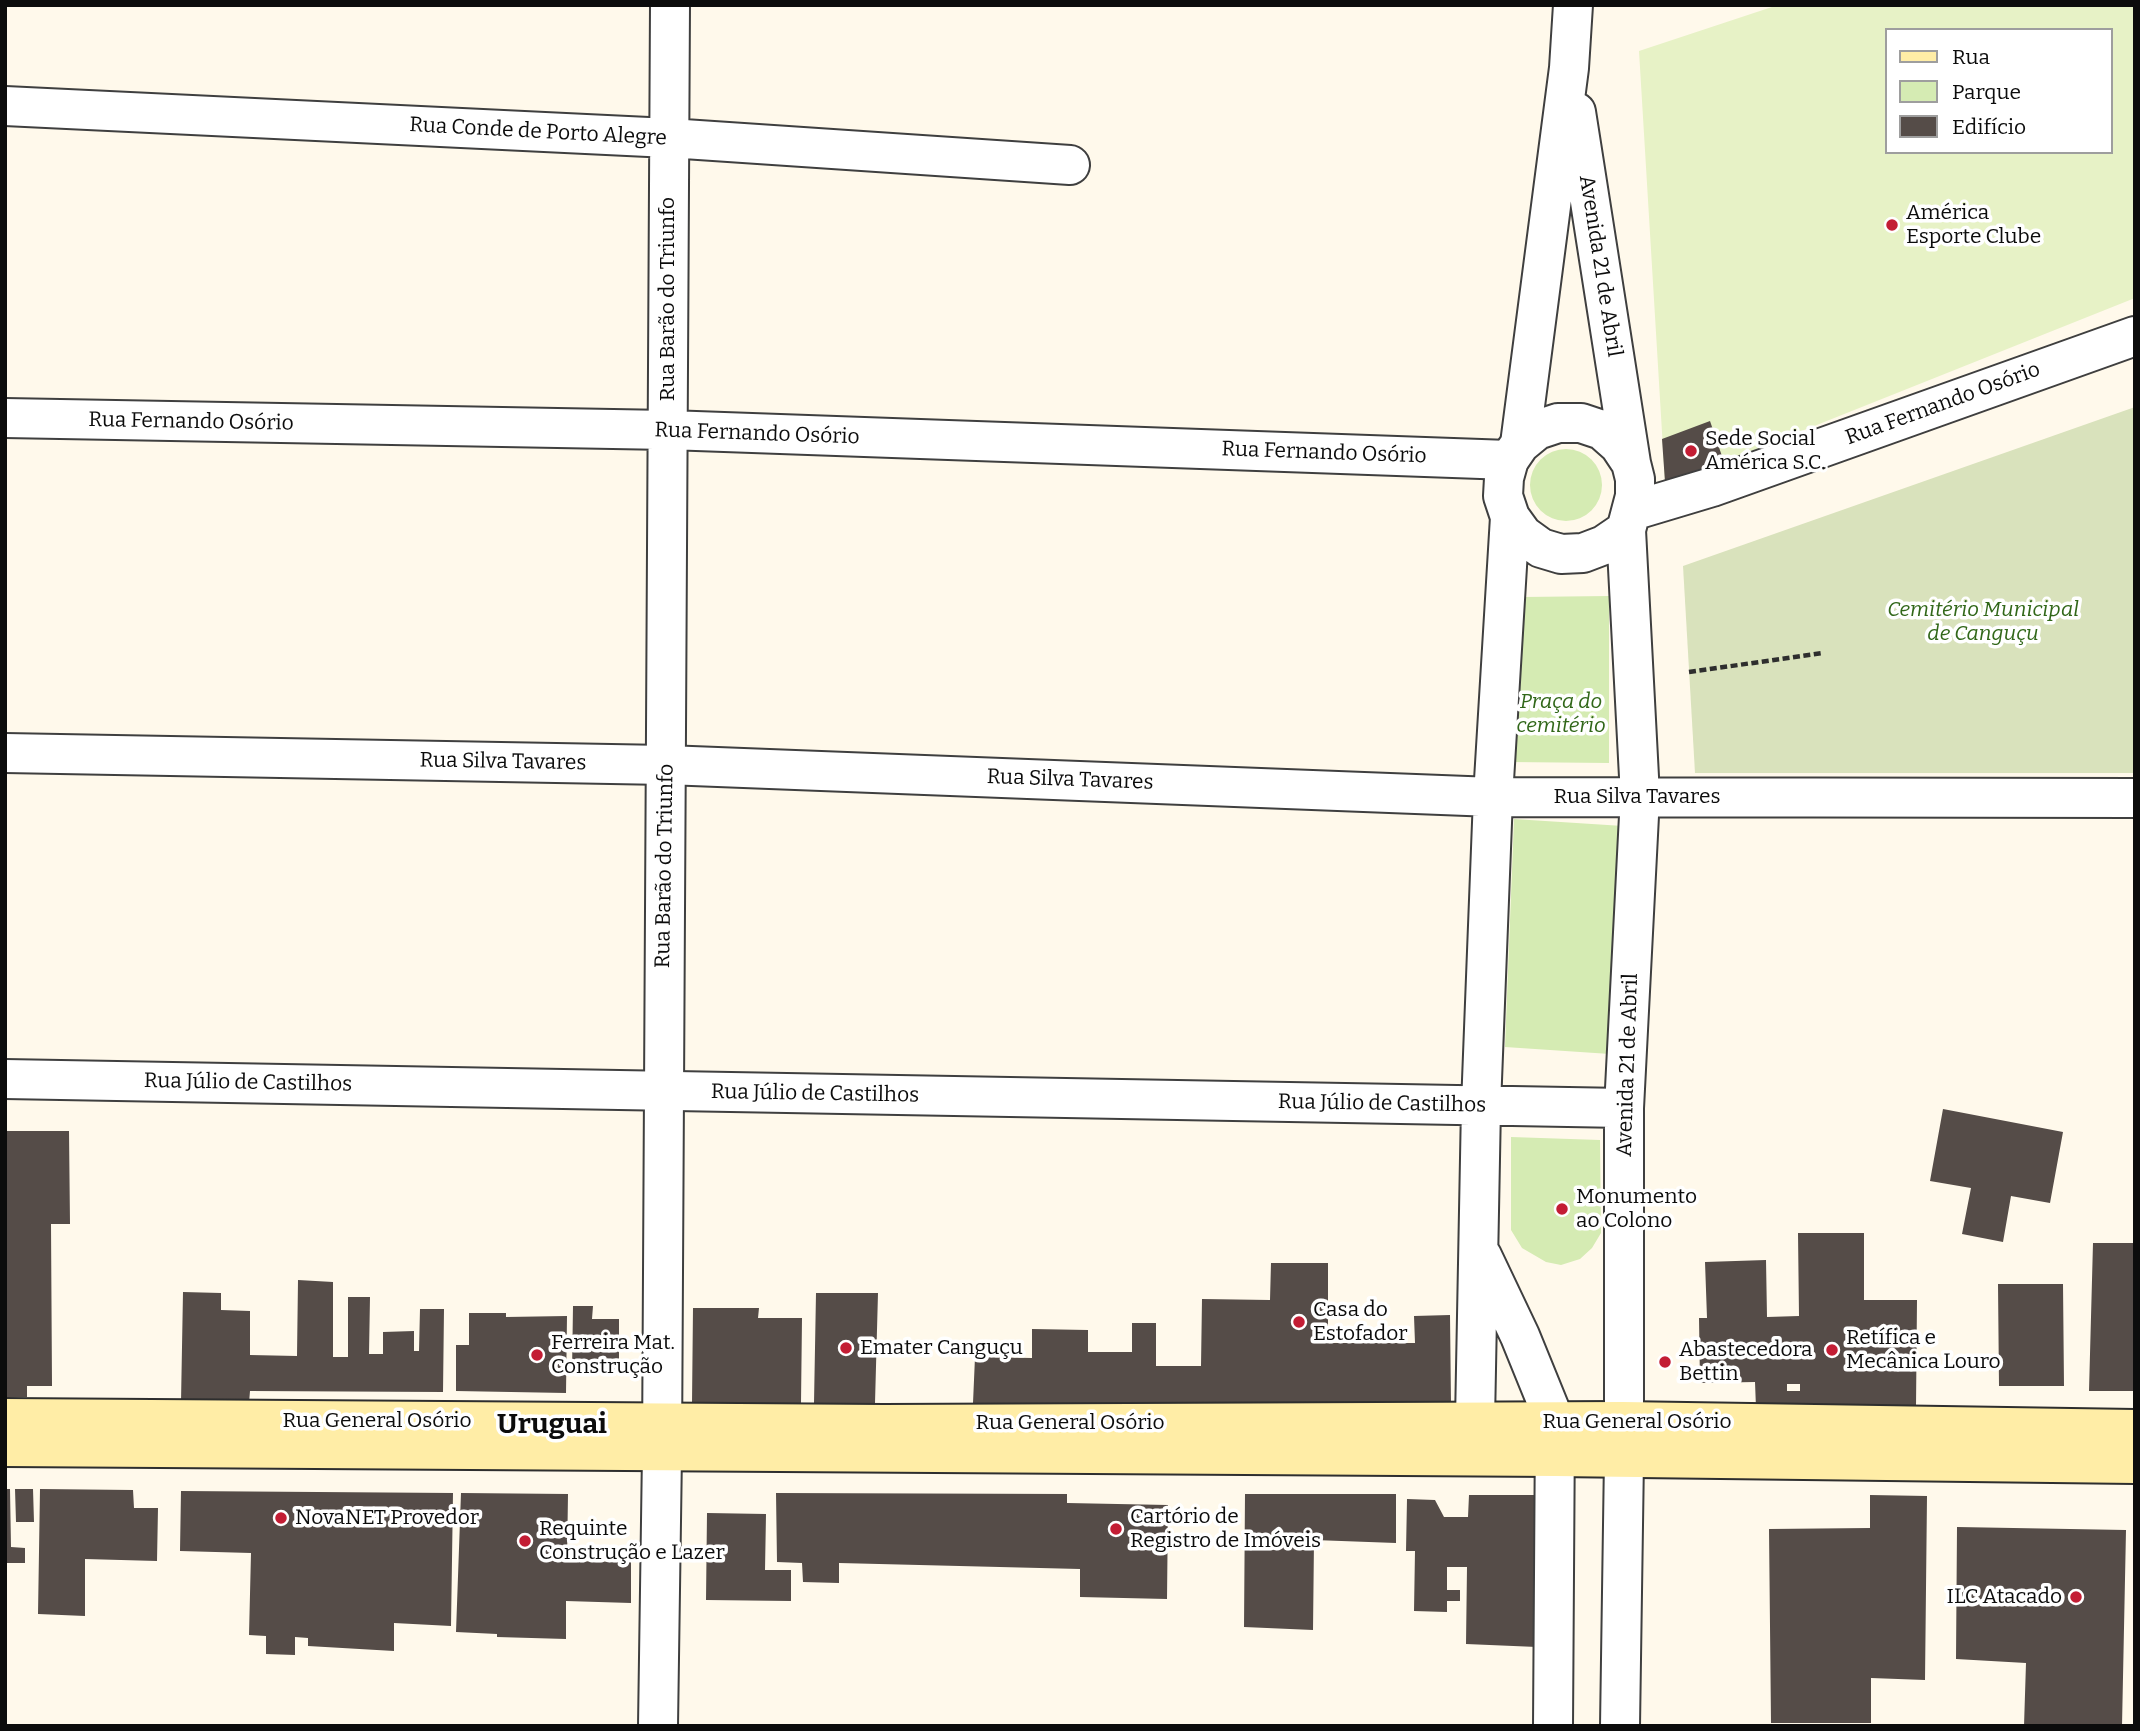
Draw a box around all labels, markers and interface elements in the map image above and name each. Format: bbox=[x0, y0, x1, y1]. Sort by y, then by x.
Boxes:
legend bbox=[1884, 28, 2112, 154]
text: Rua bbox=[1952, 44, 1990, 70]
text: Parque bbox=[1952, 79, 2021, 105]
street label: Rua Conde de Porto Alegre bbox=[409, 113, 667, 151]
text: Edifício bbox=[1952, 114, 2026, 140]
street label: Avenida 21 de Abril bbox=[1573, 173, 1627, 359]
street label: Rua Barão do Triunfo bbox=[655, 197, 681, 401]
place label: América Esporte Clube bbox=[1906, 200, 2041, 250]
marker: América Esporte Clube bbox=[1884, 217, 1900, 233]
street label: Rua Fernando Osório bbox=[1842, 357, 2044, 451]
street label: Rua Fernando Osório bbox=[88, 408, 294, 436]
street label: Rua Fernando Osório bbox=[654, 418, 860, 450]
place label: Sede Social América S.C. bbox=[1705, 426, 1825, 476]
street label: Rua Fernando Osório bbox=[1221, 437, 1427, 469]
marker: Sede Social América S.C. bbox=[1683, 443, 1699, 459]
park label: Cemitério Municipal de Canguçu bbox=[1887, 597, 2079, 647]
park label: Praça do cemitério bbox=[1516, 689, 1606, 739]
street label: Rua Silva Tavares bbox=[419, 748, 587, 776]
street label: Rua Barão do Triunfo bbox=[651, 764, 679, 968]
street label: Rua Silva Tavares bbox=[986, 764, 1154, 796]
street label: Rua Silva Tavares bbox=[1554, 784, 1720, 810]
street label: Avenida 21 de Abril bbox=[1612, 973, 1644, 1157]
street label: Rua Júlio de Castilhos bbox=[144, 1069, 352, 1097]
street label: Rua Júlio de Castilhos bbox=[711, 1080, 919, 1108]
street label: Rua Júlio de Castilhos bbox=[1278, 1090, 1486, 1118]
place label: Monumento ao Colono bbox=[1576, 1184, 1697, 1234]
marker: Monumento ao Colono bbox=[1554, 1201, 1570, 1217]
place label: Casa do Estofador bbox=[1313, 1297, 1408, 1347]
marker: Casa do Estofador bbox=[1291, 1314, 1307, 1330]
place label: Retífica e Mecânica Louro bbox=[1846, 1325, 2001, 1375]
place label: Ferreira Mat. Construção bbox=[551, 1330, 675, 1380]
place label: Emater Canguçu bbox=[860, 1335, 1023, 1361]
place label: Abastecedora Bettin bbox=[1679, 1337, 1813, 1387]
marker: Emater Canguçu bbox=[838, 1340, 854, 1356]
marker: Retífica e Mecânica Louro bbox=[1824, 1342, 1840, 1358]
marker: Ferreira Mat. Construção bbox=[529, 1347, 545, 1363]
marker: Abastecedora Bettin bbox=[1657, 1354, 1673, 1370]
street label: Rua General Osório bbox=[282, 1408, 472, 1434]
district label: Uruguai bbox=[497, 1408, 607, 1442]
street label: Rua General Osório bbox=[1542, 1409, 1732, 1435]
street label: Rua General Osório bbox=[975, 1410, 1165, 1436]
place label: Cartório de Registro de Imóveis bbox=[1130, 1504, 1321, 1554]
place label: NovaNET Provedor bbox=[295, 1505, 479, 1531]
marker: NovaNET Provedor bbox=[273, 1510, 289, 1526]
place label: Requinte Construção e Lazer bbox=[539, 1516, 725, 1566]
marker: Cartório de Registro de Imóveis bbox=[1108, 1521, 1124, 1537]
marker: Requinte Construção e Lazer bbox=[517, 1533, 533, 1549]
place label: ILC Atacado bbox=[1947, 1584, 2062, 1610]
marker: ILC Atacado bbox=[2068, 1589, 2084, 1605]

